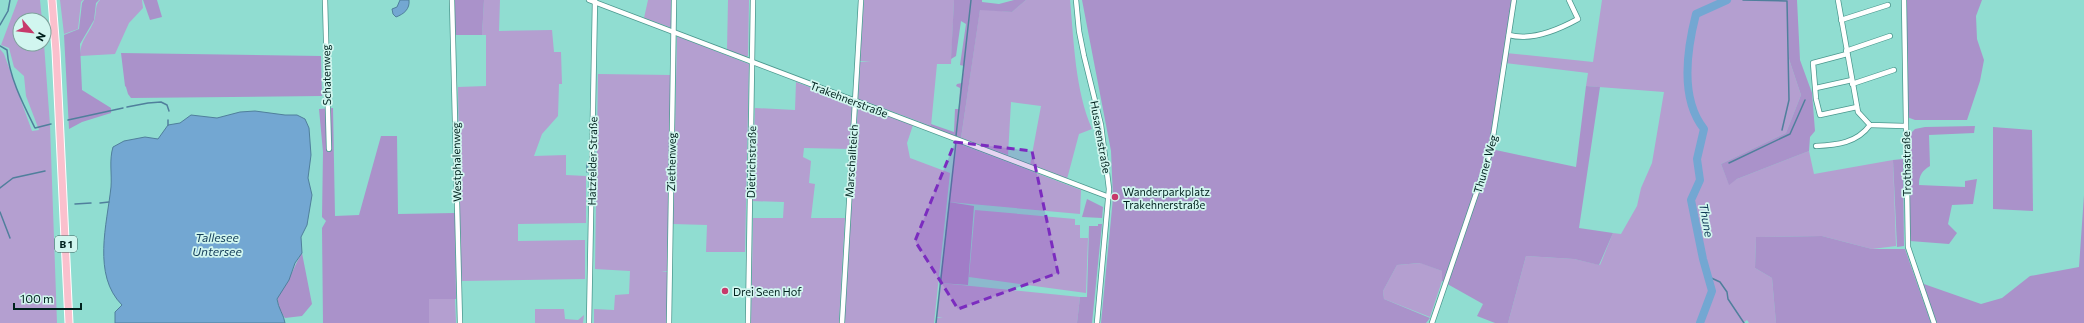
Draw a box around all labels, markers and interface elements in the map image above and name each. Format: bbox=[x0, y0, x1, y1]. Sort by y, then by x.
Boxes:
north arrow bbox=[12, 12, 52, 52]
text: N bbox=[34, 30, 49, 44]
street label: Schatenweg bbox=[319, 44, 333, 105]
street label: Trakehnerstraße bbox=[808, 78, 890, 120]
street label: Husarenstraße bbox=[1088, 100, 1114, 174]
street label: Hatzfelder Straße bbox=[585, 116, 599, 205]
street label: Westphalenweg bbox=[449, 122, 463, 202]
street label: Marschallteich bbox=[842, 124, 860, 198]
street label: Dietrichstraße bbox=[744, 126, 758, 198]
street label: Trothastraße bbox=[1899, 131, 1913, 197]
street label: Ziethenweg bbox=[664, 132, 678, 192]
street label: Thuner Weg bbox=[1470, 133, 1500, 195]
place label: Wanderparkplatz Trakehnerstraße bbox=[1123, 185, 1210, 211]
marker: Wanderparkplatz Trakehnerstraße bbox=[1110, 192, 1120, 202]
water label: Thune bbox=[1697, 202, 1717, 239]
water label: Tallesee Untersee bbox=[192, 230, 242, 258]
road number: B 1 bbox=[55, 236, 77, 252]
scale bar bbox=[14, 285, 81, 311]
place label: Drei Seen Hof bbox=[733, 285, 802, 298]
marker: Drei Seen Hof bbox=[720, 286, 730, 296]
text: 100 m bbox=[20, 291, 54, 305]

